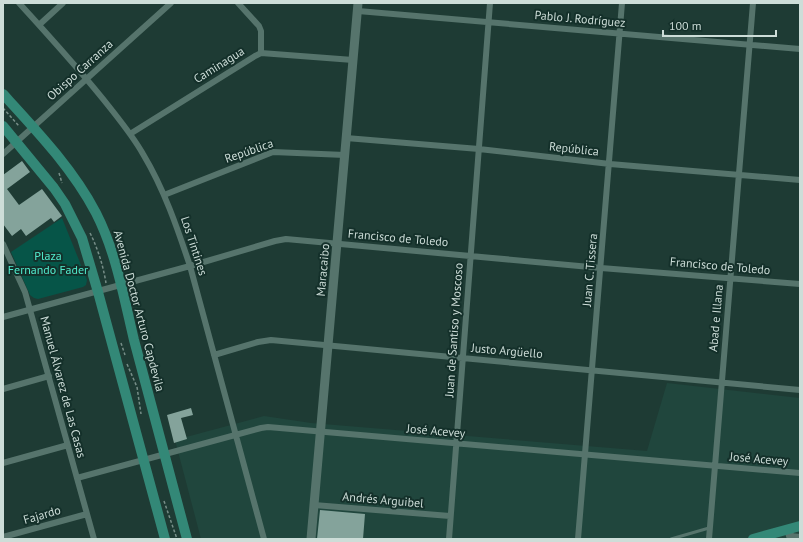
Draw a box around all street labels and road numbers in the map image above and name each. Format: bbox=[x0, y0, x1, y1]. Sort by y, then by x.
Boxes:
street label: Pablo J. Rodríguez bbox=[534, 7, 626, 30]
street label: Obispo Carranza bbox=[44, 36, 116, 103]
street label: Caminagua bbox=[191, 43, 247, 86]
street label: República bbox=[223, 135, 275, 166]
street label: República bbox=[548, 138, 600, 159]
street label: Los Tintines bbox=[178, 214, 211, 277]
street label: Francisco de Toledo bbox=[347, 226, 449, 249]
street label: Avenida Doctor Arturo Capdevila bbox=[111, 229, 168, 393]
street label: Juan C. Tissera bbox=[579, 233, 600, 308]
street label: Maracaibo bbox=[313, 243, 332, 297]
street label: Francisco de Toledo bbox=[669, 254, 771, 277]
street label: Juan de Santiso y Moscoso bbox=[441, 262, 466, 399]
street label: Abad e Illana bbox=[705, 284, 726, 352]
street label: Manuel Álvarez de Las Casas bbox=[37, 314, 90, 459]
street label: Justo Argüello bbox=[470, 340, 543, 361]
street label: José Acevey bbox=[405, 420, 466, 441]
street label: José Acevey bbox=[728, 448, 789, 469]
street label: Andrés Arguibel bbox=[342, 488, 425, 511]
street label: Fajardo bbox=[21, 502, 62, 527]

